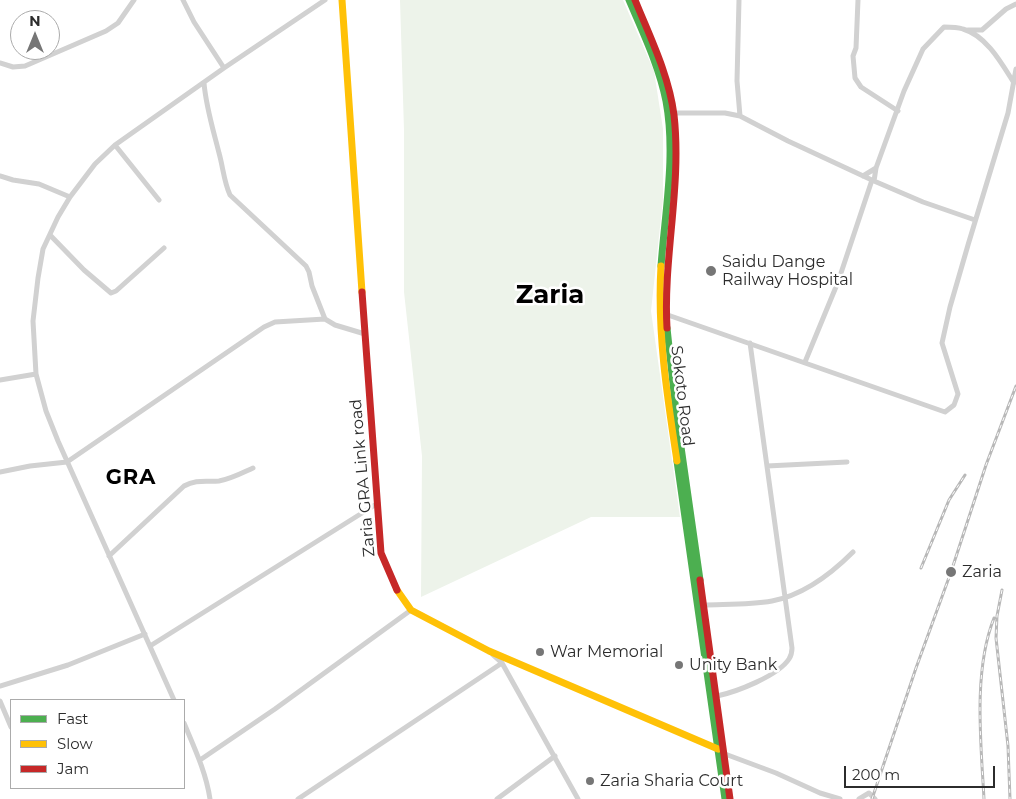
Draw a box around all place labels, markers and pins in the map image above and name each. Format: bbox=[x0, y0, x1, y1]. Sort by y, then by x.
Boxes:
place label: Saidu Dange Railway Hospital bbox=[722, 252, 853, 290]
marker: Saidu Dange Railway Hospital bbox=[704, 264, 718, 278]
place label: Zaria bbox=[962, 562, 1002, 582]
marker: Zaria bbox=[944, 565, 958, 579]
place label: War Memorial bbox=[550, 642, 663, 662]
marker: War Memorial bbox=[534, 646, 546, 658]
place label: Unity Bank bbox=[689, 655, 777, 675]
marker: Unity Bank bbox=[673, 659, 685, 671]
place label: Zaria Sharia Court bbox=[600, 771, 743, 791]
marker: Zaria Sharia Court bbox=[584, 775, 596, 787]

